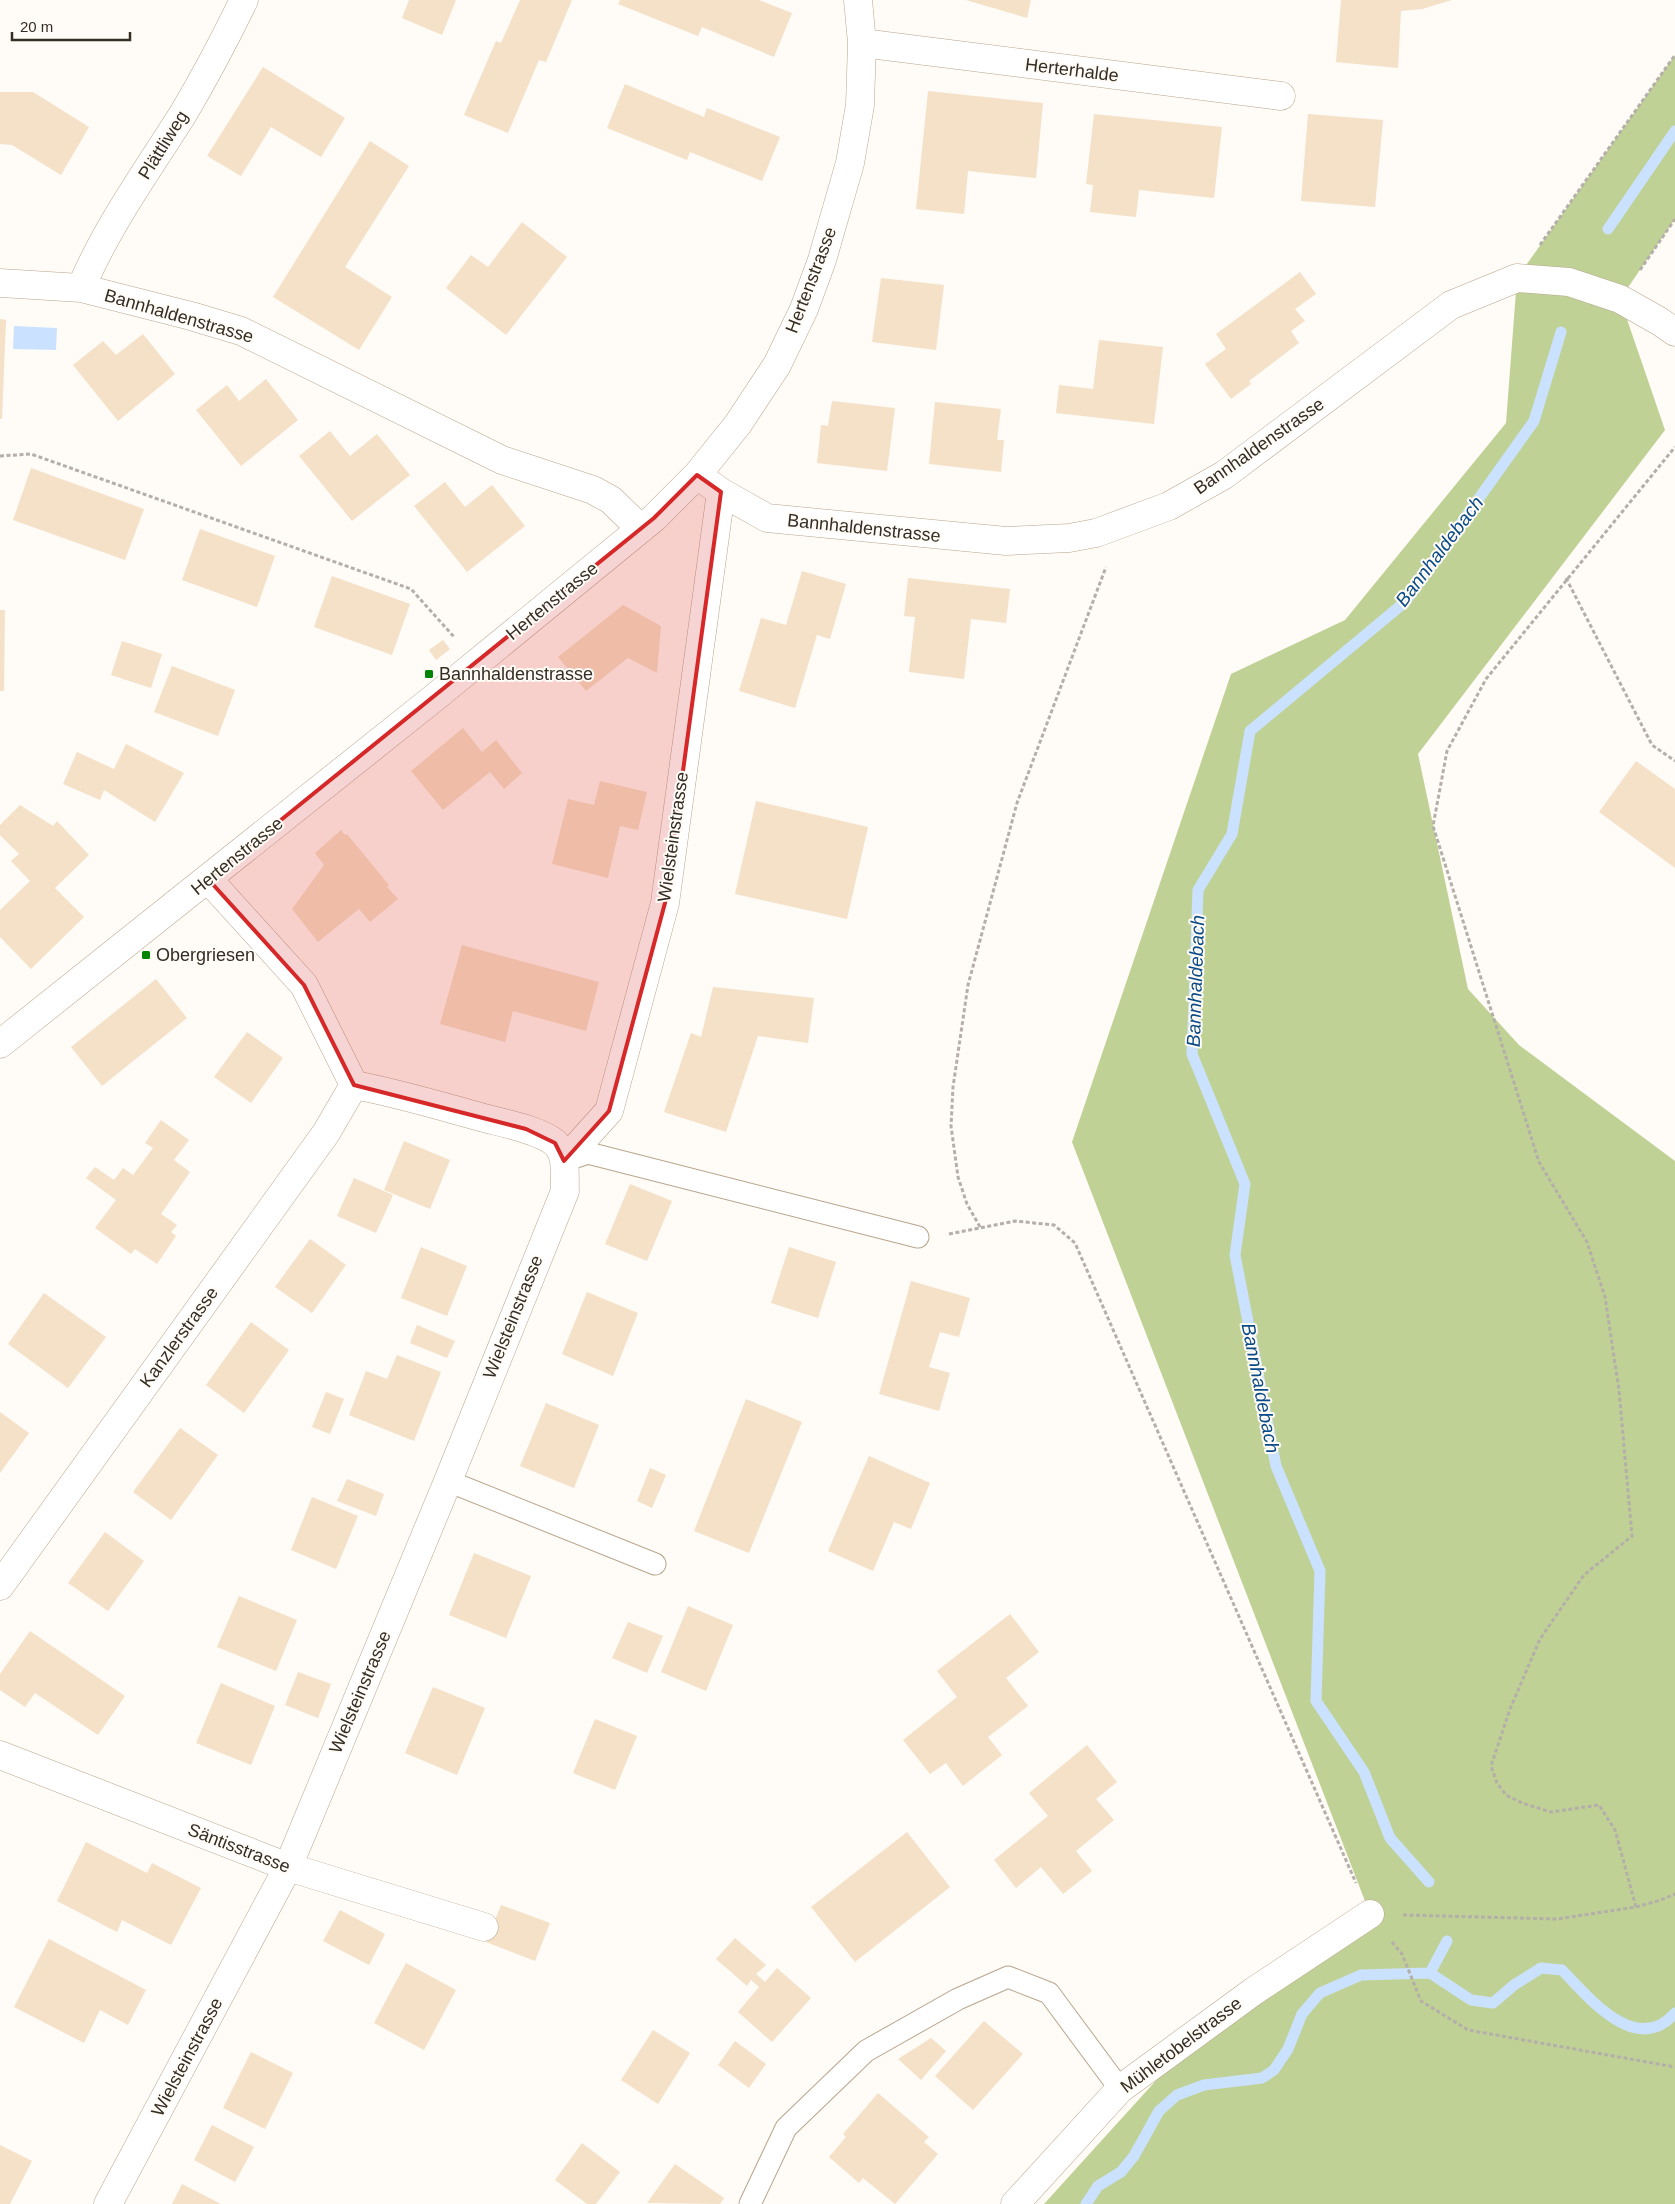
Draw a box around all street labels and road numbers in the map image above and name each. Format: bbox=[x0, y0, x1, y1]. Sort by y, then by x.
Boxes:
street label: Herterhalde bbox=[1024, 54, 1120, 86]
street label: Plättliweg bbox=[134, 107, 192, 183]
street label: Hertenstrasse bbox=[782, 224, 840, 336]
street label: Bannhaldenstrasse bbox=[102, 285, 256, 347]
street label: Bannhaldenstrasse bbox=[1190, 394, 1328, 498]
street label: Bannhaldenstrasse bbox=[786, 510, 942, 546]
street label: Hertenstrasse bbox=[502, 558, 602, 644]
street label: Wielsteinstrasse bbox=[654, 771, 692, 903]
street label: Hertenstrasse bbox=[187, 813, 287, 899]
street label: Wielsteinstrasse bbox=[479, 1253, 547, 1381]
street label: Kanzlerstrasse bbox=[136, 1283, 222, 1391]
street label: Wielsteinstrasse bbox=[325, 1628, 395, 1756]
street label: Säntisstrasse bbox=[185, 1819, 293, 1877]
street label: Mühletobelstrasse bbox=[1117, 1993, 1245, 2097]
street label: Wielsteinstrasse bbox=[147, 1994, 227, 2120]

